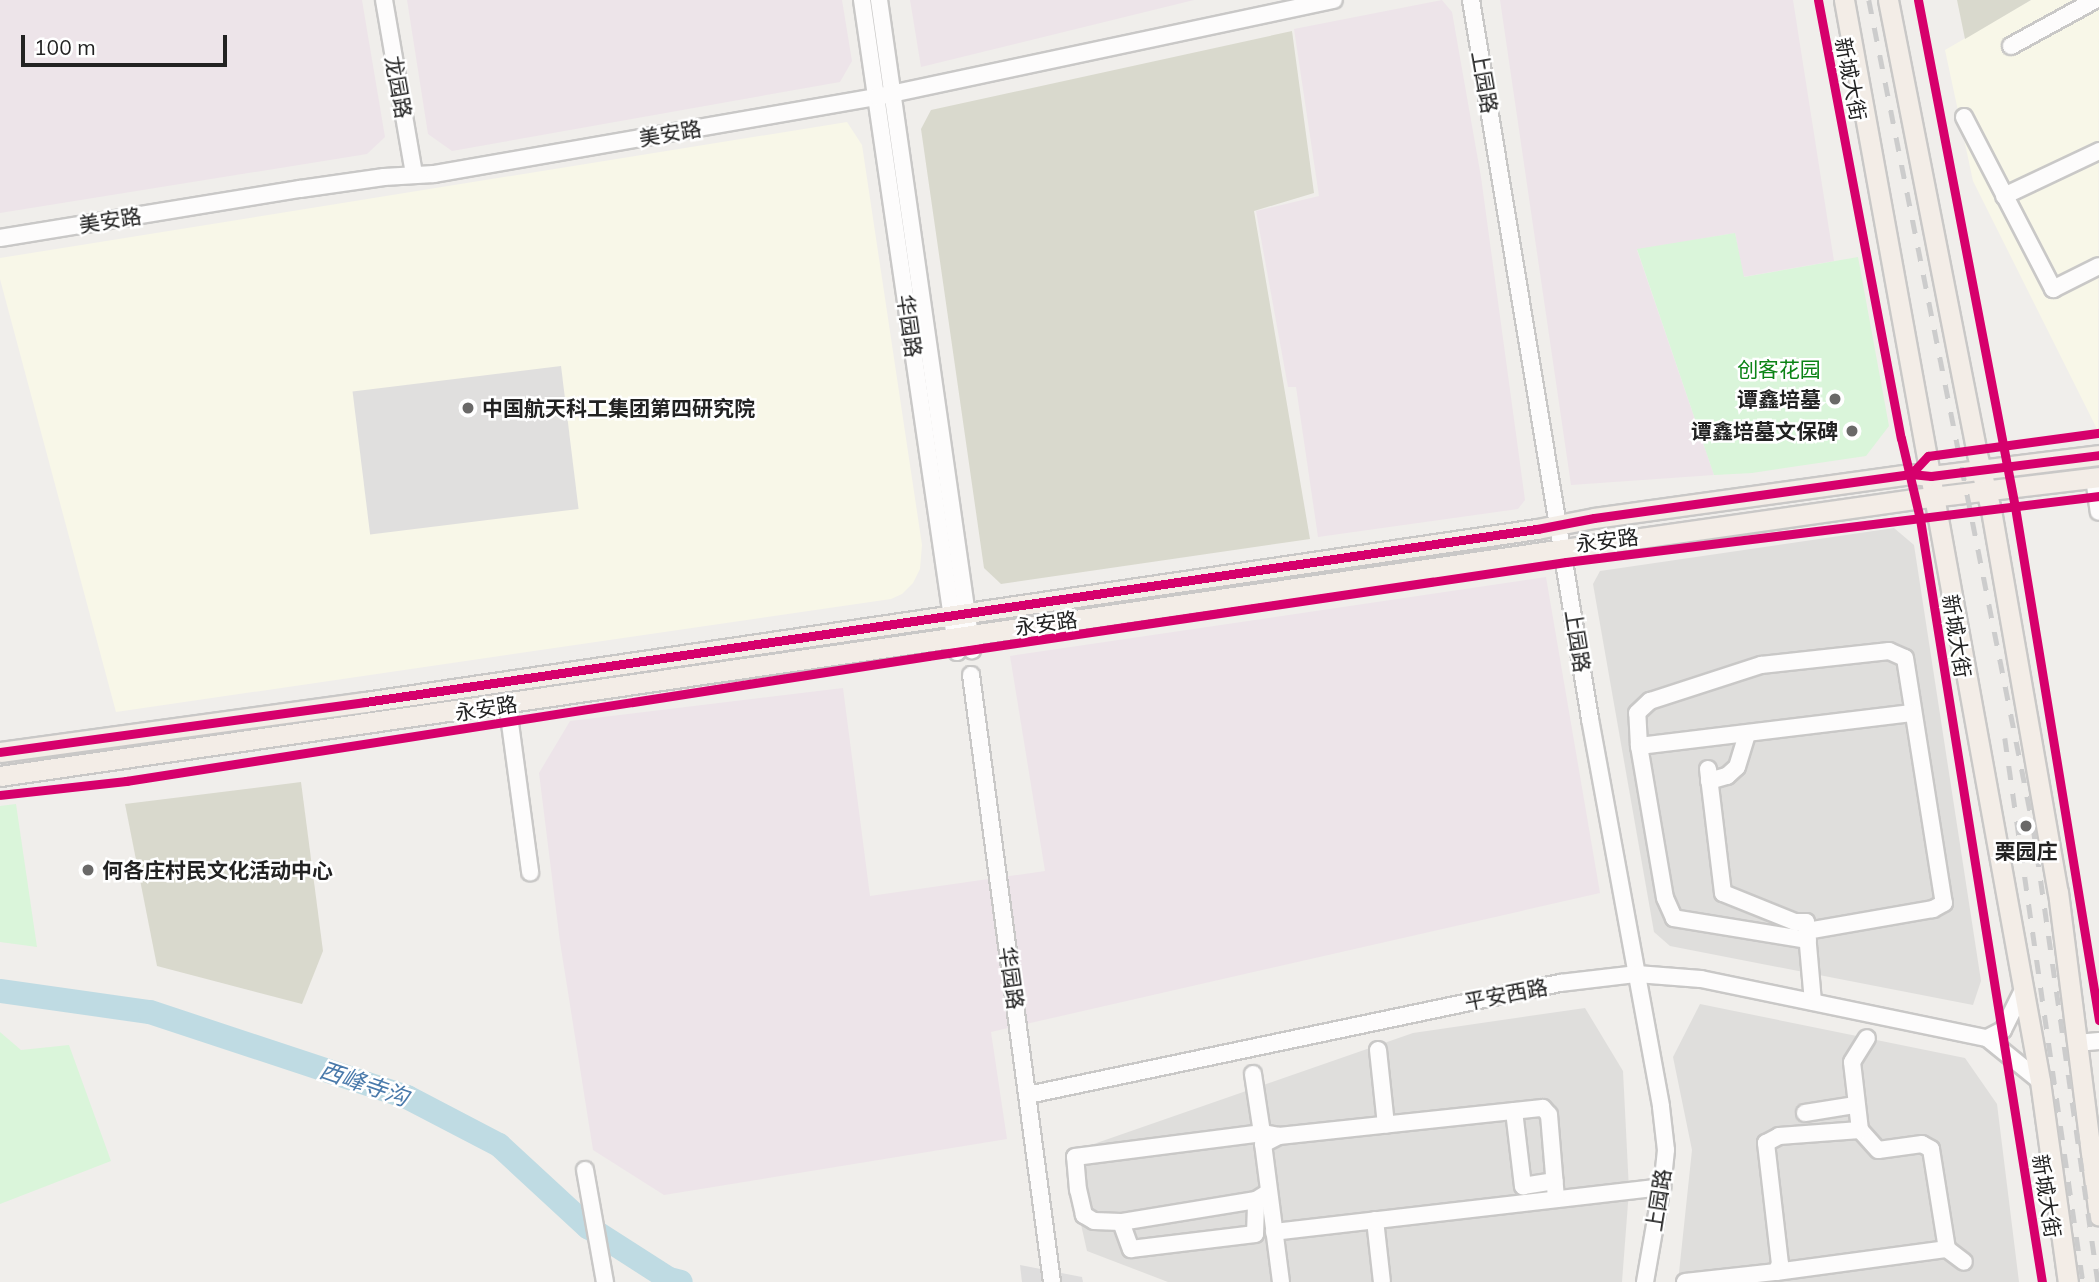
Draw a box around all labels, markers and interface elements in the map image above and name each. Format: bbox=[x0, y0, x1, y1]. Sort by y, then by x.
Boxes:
scale bar bbox=[24, 21, 231, 65]
text: 100 m bbox=[34, 34, 96, 60]
street label: 新城大街 bbox=[1831, 35, 1871, 123]
street label: 上园路 bbox=[1467, 49, 1503, 115]
street label: 龙园路 bbox=[381, 54, 417, 120]
street label: 美安路 bbox=[637, 115, 703, 151]
street label: 美安路 bbox=[77, 203, 143, 237]
street label: 华园路 bbox=[893, 293, 927, 359]
park label: 创客花园 bbox=[1737, 356, 1821, 382]
place label: 谭鑫培墓 bbox=[1737, 386, 1821, 412]
marker: 谭鑫培墓 bbox=[1827, 391, 1843, 407]
place label: 中国航天科工集团第四研究院 bbox=[482, 395, 755, 421]
marker: 中国航天科工集团第四研究院 bbox=[460, 400, 476, 416]
place label: 谭鑫培墓文保碑 bbox=[1691, 418, 1838, 444]
marker: 谭鑫培墓文保碑 bbox=[1844, 423, 1860, 439]
street label: 永安路 bbox=[1574, 524, 1640, 556]
street label: 新城大街 bbox=[1938, 593, 1976, 679]
street label: 永安路 bbox=[1013, 606, 1079, 640]
street label: 上园路 bbox=[1561, 608, 1595, 674]
street label: 永安路 bbox=[453, 691, 519, 725]
marker: 栗园庄 bbox=[2016, 816, 2036, 836]
place label: 栗园庄 bbox=[1995, 838, 2057, 864]
place label: 何各庄村民文化活动中心 bbox=[102, 857, 333, 883]
marker: 何各庄村民文化活动中心 bbox=[80, 862, 96, 878]
street label: 华园路 bbox=[995, 945, 1029, 1011]
street label: 平安西路 bbox=[1462, 974, 1550, 1014]
water label: 西峰寺沟 bbox=[316, 1056, 412, 1112]
street label: 新城大街 bbox=[2028, 1153, 2066, 1239]
street label: 上园路 bbox=[1641, 1167, 1675, 1233]

